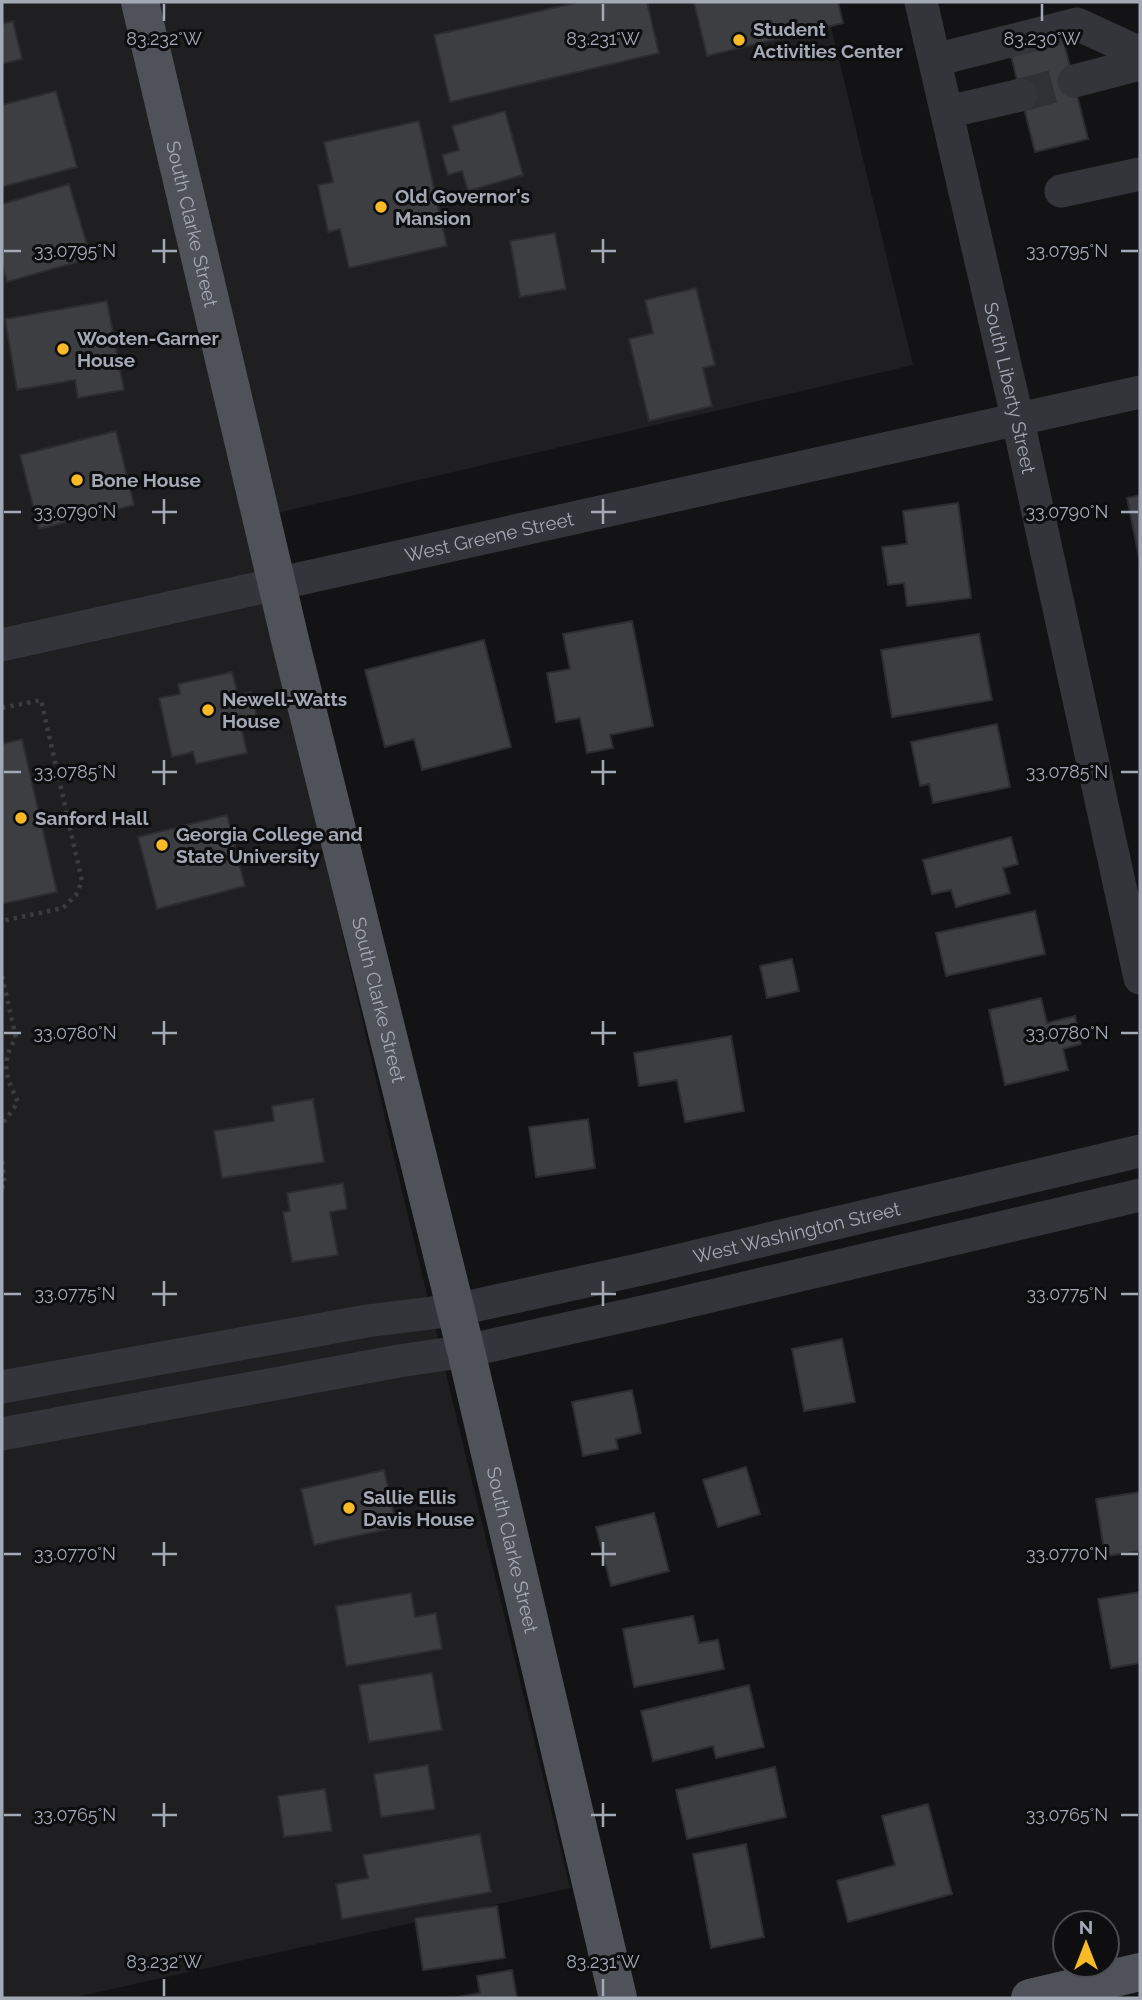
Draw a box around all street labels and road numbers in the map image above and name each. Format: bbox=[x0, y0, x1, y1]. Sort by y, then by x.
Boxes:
street label: South Clarke Street bbox=[162, 139, 223, 310]
street label: South Liberty Street bbox=[980, 300, 1040, 476]
street label: West Greene Street bbox=[403, 507, 576, 566]
street label: South Clarke Street bbox=[348, 915, 410, 1086]
street label: West Washington Street bbox=[691, 1197, 903, 1268]
street label: South Clarke Street bbox=[483, 1464, 543, 1636]

